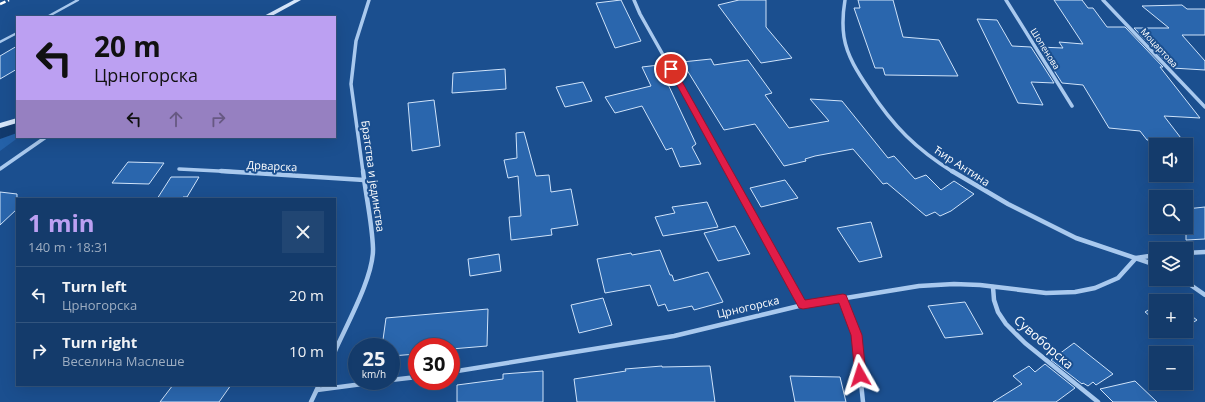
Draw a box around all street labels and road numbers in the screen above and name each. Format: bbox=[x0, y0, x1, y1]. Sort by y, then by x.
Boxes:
street label: Моцартова bbox=[1138, 25, 1181, 70]
street label: Шопенова bbox=[1028, 26, 1063, 72]
street label: Братства и јединства bbox=[358, 119, 389, 233]
street label: Ћир Антина bbox=[931, 142, 993, 189]
street label: Дрварска bbox=[246, 157, 298, 174]
street label: Црногорска bbox=[715, 292, 781, 321]
street label: Сувоборска bbox=[1010, 311, 1078, 373]

